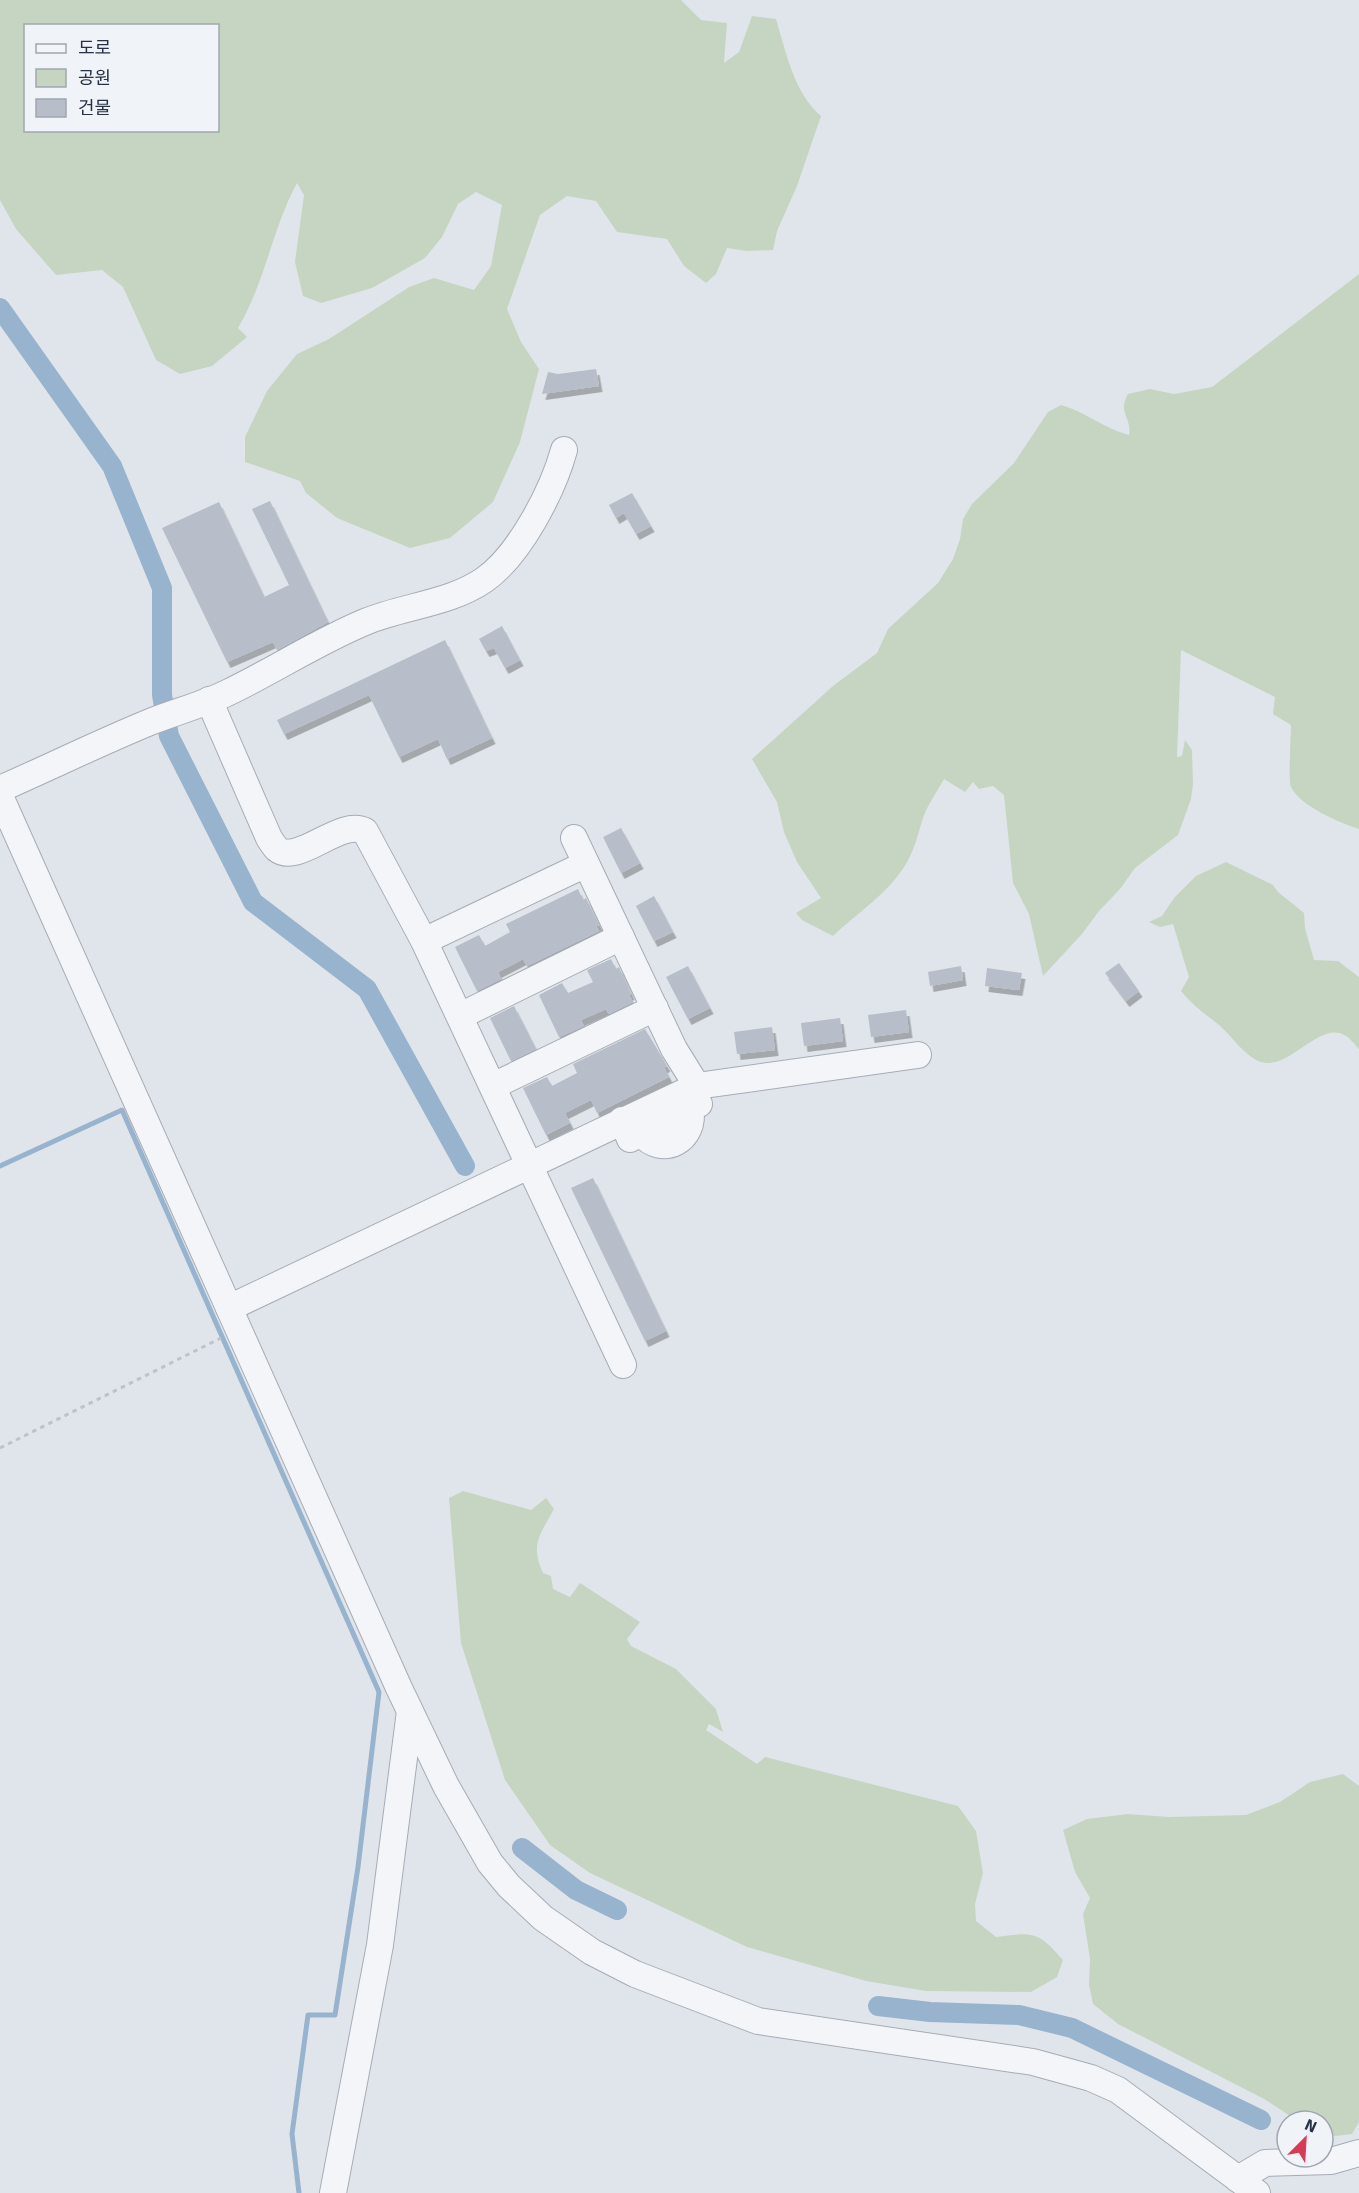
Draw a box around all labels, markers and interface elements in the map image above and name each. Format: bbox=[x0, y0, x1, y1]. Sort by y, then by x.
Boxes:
legend bbox=[24, 24, 219, 132]
text: 도로 bbox=[78, 37, 111, 59]
text: 공원 bbox=[78, 67, 111, 89]
text: 건물 bbox=[78, 97, 111, 119]
north arrow bbox=[1275, 2109, 1335, 2169]
text: N bbox=[1302, 2115, 1320, 2138]

